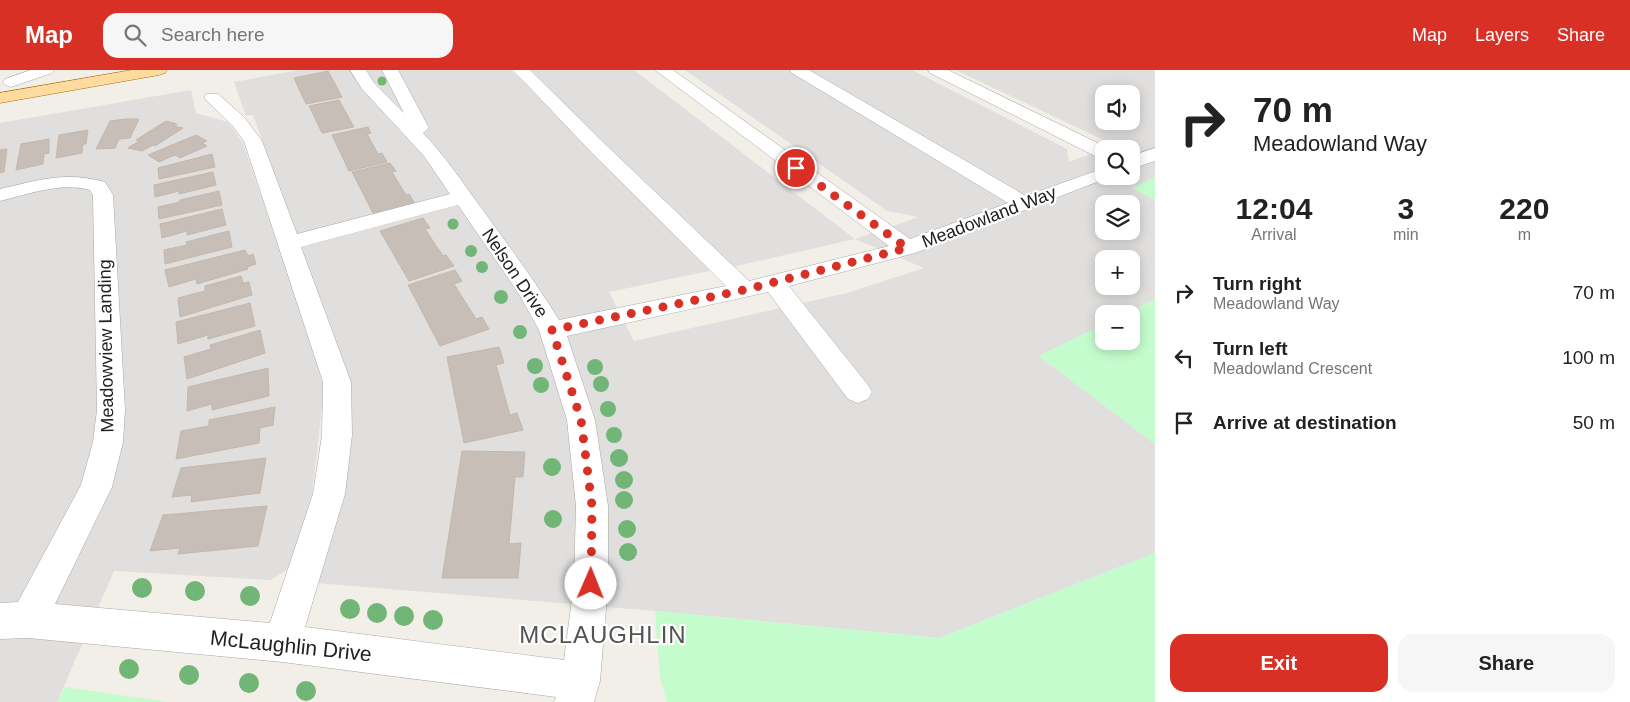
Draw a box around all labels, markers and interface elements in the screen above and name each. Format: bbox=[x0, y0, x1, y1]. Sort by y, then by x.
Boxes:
search box bbox=[103, 13, 453, 58]
text: Map bbox=[25, 21, 73, 48]
icon: search bbox=[121, 21, 149, 49]
text: Search here bbox=[161, 24, 265, 45]
text: Map bbox=[1412, 25, 1447, 45]
text: Layers bbox=[1475, 25, 1529, 45]
text: Share bbox=[1557, 25, 1605, 45]
map controls bbox=[1095, 85, 1140, 350]
button: sound bbox=[1095, 85, 1140, 130]
icon: right bbox=[1170, 90, 1235, 155]
text: 70 m bbox=[1253, 90, 1333, 129]
text: Meadowland Way bbox=[1253, 131, 1427, 156]
button: search bbox=[1095, 140, 1140, 185]
pin bbox=[775, 147, 817, 189]
icon: arrive bbox=[782, 154, 810, 182]
street label: Meadowland Way bbox=[919, 182, 1059, 252]
text: 12:04 bbox=[1236, 192, 1312, 225]
text: 3 bbox=[1397, 192, 1414, 225]
text: 220 bbox=[1499, 192, 1549, 225]
button: layers bbox=[1095, 195, 1140, 240]
street label: Nelson Drive bbox=[478, 225, 552, 321]
text: Arrival bbox=[1251, 226, 1297, 243]
text: min bbox=[1393, 226, 1419, 243]
text: m bbox=[1518, 226, 1531, 243]
button: + bbox=[1095, 250, 1140, 295]
street label: Meadowview Landing bbox=[94, 259, 118, 433]
text: Turn right bbox=[1213, 273, 1301, 294]
icon: right bbox=[1170, 279, 1198, 307]
text: 70 m bbox=[1573, 282, 1615, 303]
text: Meadowland Way bbox=[1213, 295, 1340, 312]
button: − bbox=[1095, 305, 1140, 350]
text: Turn left bbox=[1213, 338, 1288, 359]
icon: left bbox=[1170, 344, 1198, 372]
text: 100 m bbox=[1562, 347, 1615, 368]
text: Meadowland Crescent bbox=[1213, 360, 1372, 377]
icon: arrive bbox=[1170, 409, 1198, 437]
text: Arrive at destination bbox=[1213, 412, 1397, 433]
text: 50 m bbox=[1573, 412, 1615, 433]
position arrow bbox=[564, 557, 616, 609]
district label: MCLAUGHLIN bbox=[519, 621, 687, 648]
street label: McLaughlin Drive bbox=[209, 626, 373, 665]
button: Exit bbox=[1170, 634, 1388, 692]
button: Share bbox=[1398, 634, 1615, 692]

